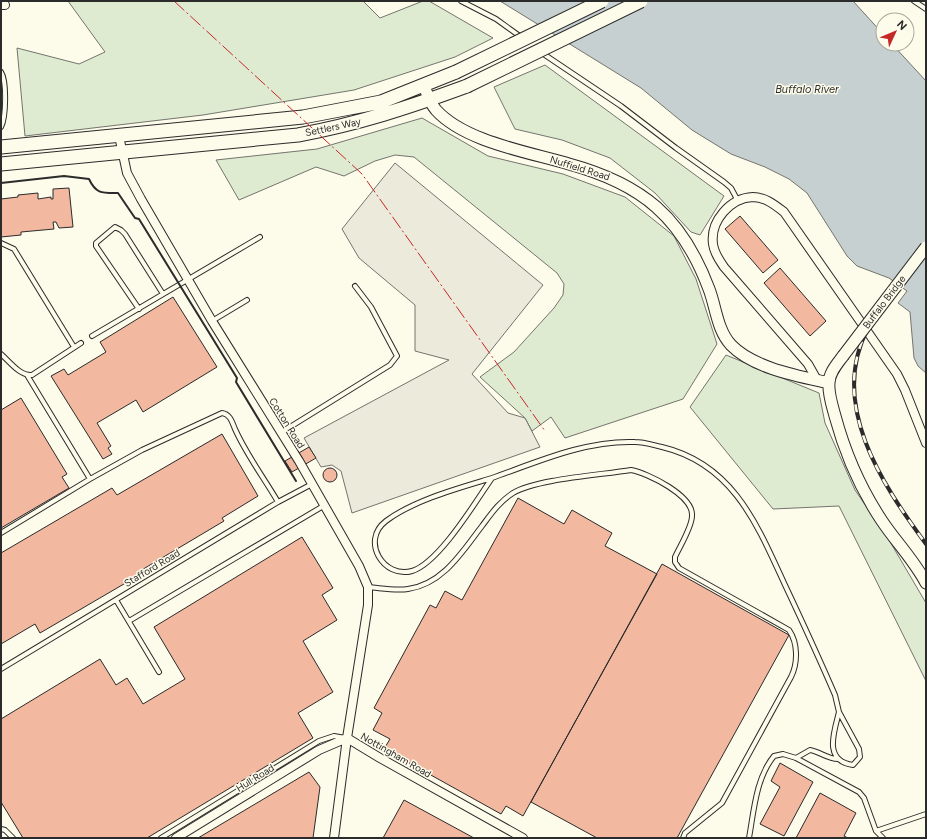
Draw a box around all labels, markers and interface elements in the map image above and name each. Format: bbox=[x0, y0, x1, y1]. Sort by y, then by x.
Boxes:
north arrow bbox=[875, 12, 915, 52]
text: N bbox=[894, 18, 909, 33]
water label: Buffalo River bbox=[775, 83, 840, 96]
street label: Settlers Way bbox=[304, 115, 363, 139]
street label: Nuffield Road bbox=[548, 153, 612, 183]
street label: Buffalo Bridge bbox=[860, 272, 909, 331]
street label: Cotton Road bbox=[266, 395, 308, 451]
street label: Stafford Road bbox=[122, 546, 182, 590]
street label: Nottingham Road bbox=[358, 729, 434, 781]
street label: Hull Road bbox=[233, 761, 277, 795]

